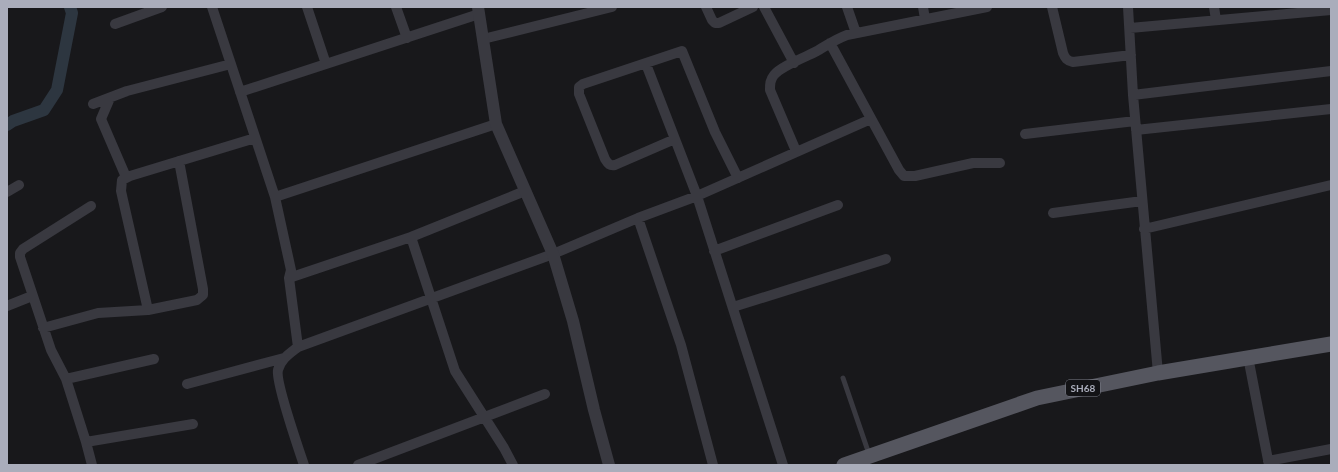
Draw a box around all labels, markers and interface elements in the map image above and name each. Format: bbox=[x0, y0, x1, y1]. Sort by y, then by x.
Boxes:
road number: SH68 bbox=[1066, 380, 1100, 396]

